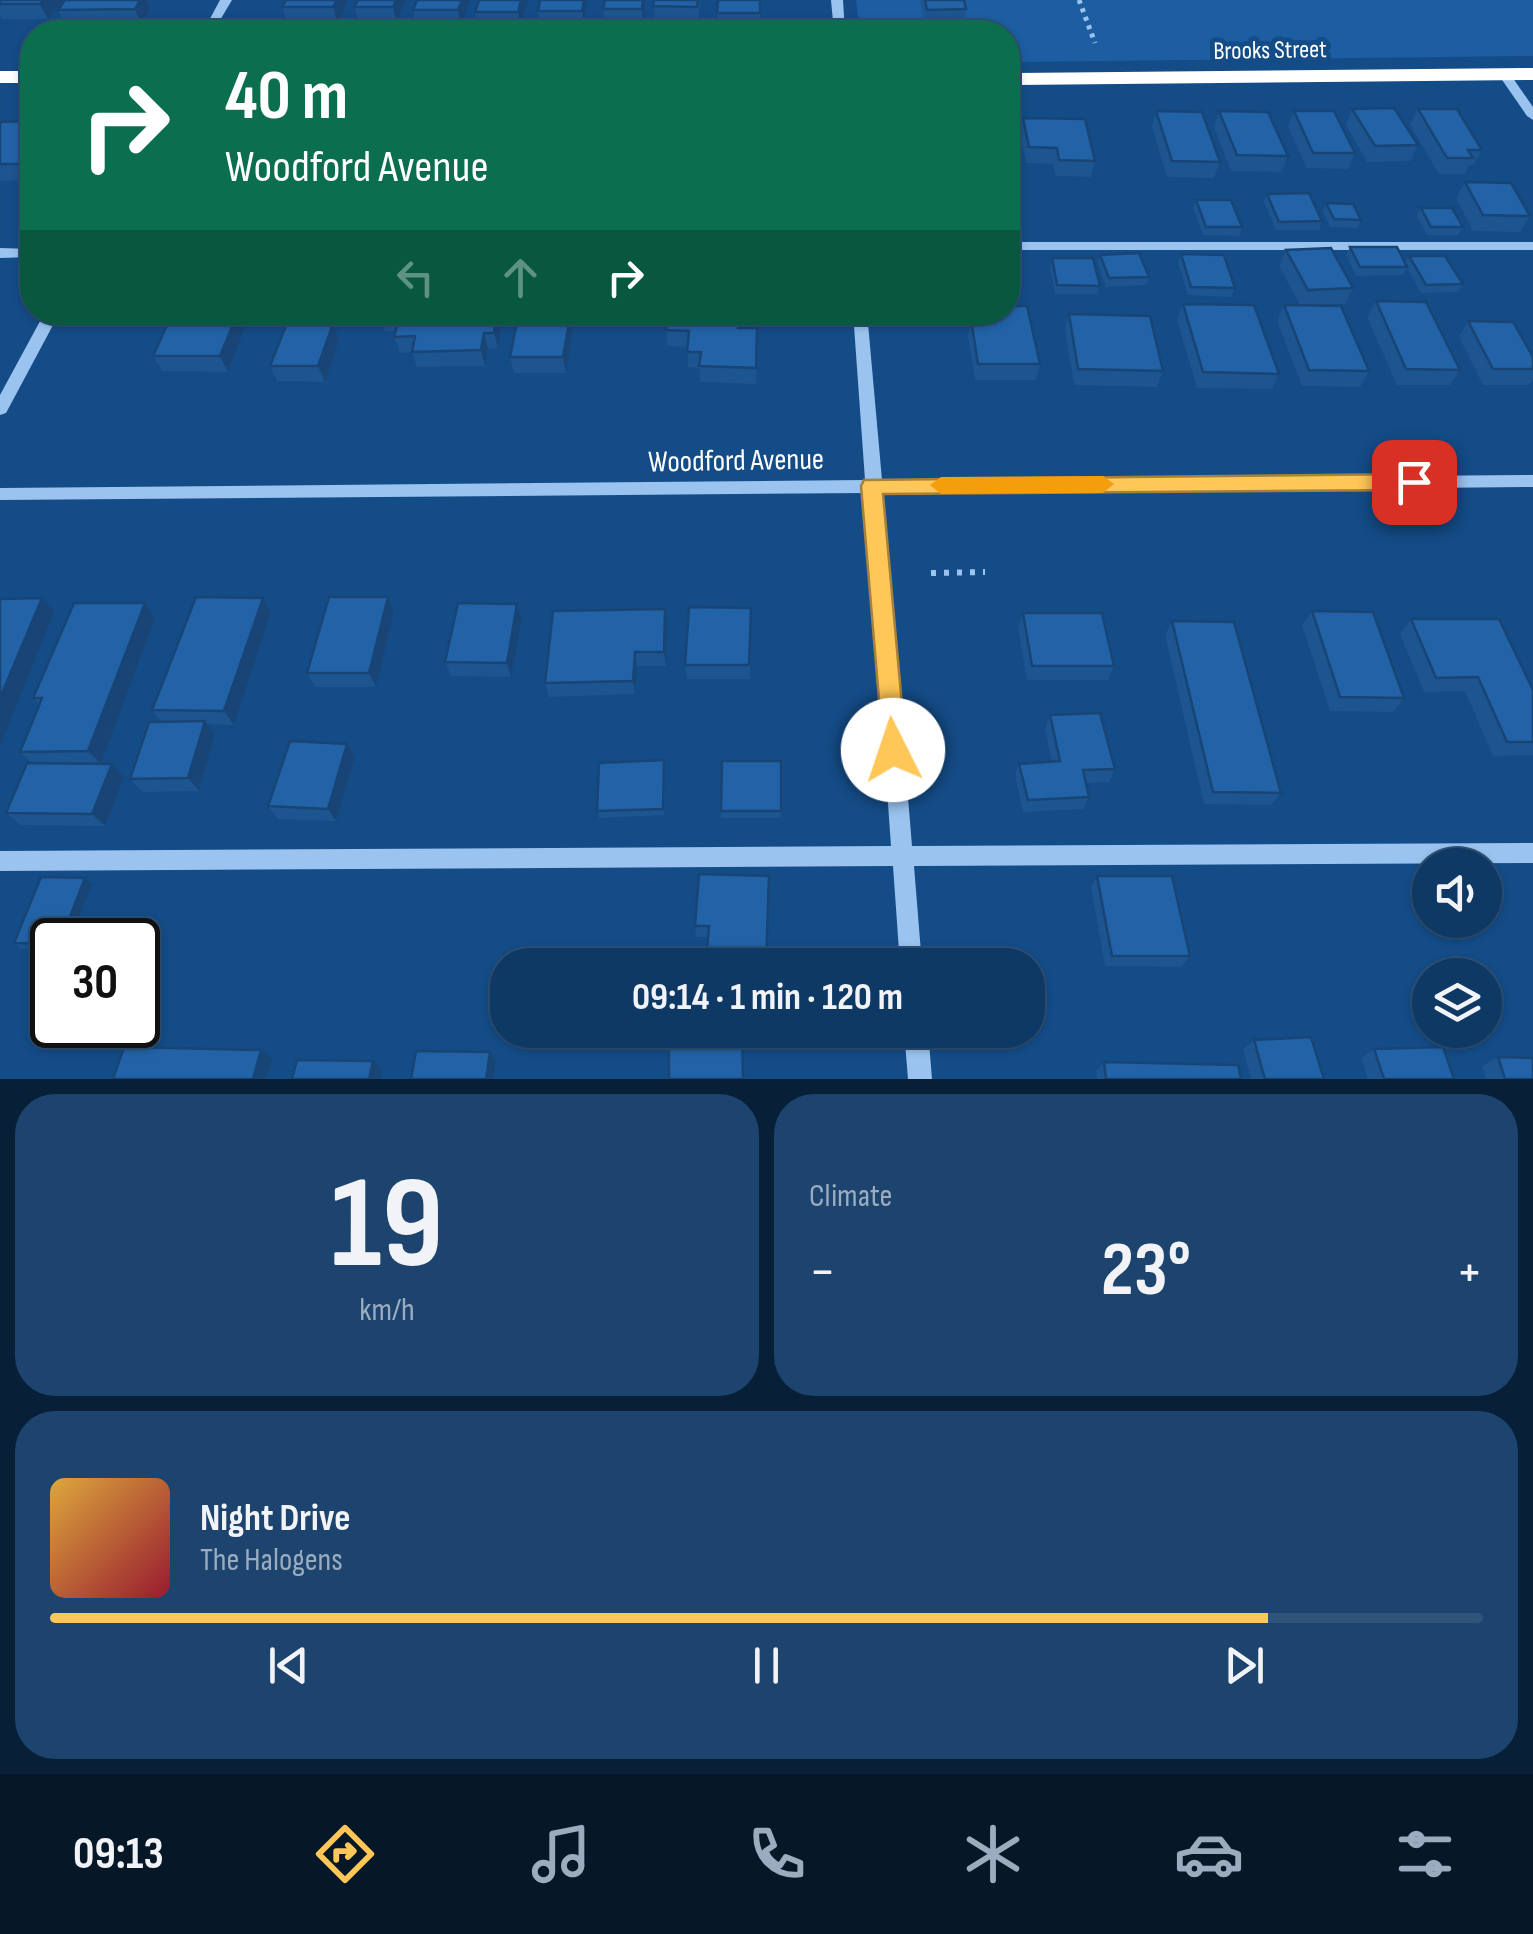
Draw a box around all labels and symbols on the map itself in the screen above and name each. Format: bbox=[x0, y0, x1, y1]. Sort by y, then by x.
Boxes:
street label: Brooks Street bbox=[1213, 34, 1327, 67]
pin bbox=[1372, 440, 1457, 525]
street label: Woodford Avenue bbox=[648, 441, 824, 481]
position arrow bbox=[841, 698, 945, 802]
speed limit sign: 30 bbox=[30, 918, 160, 1048]

